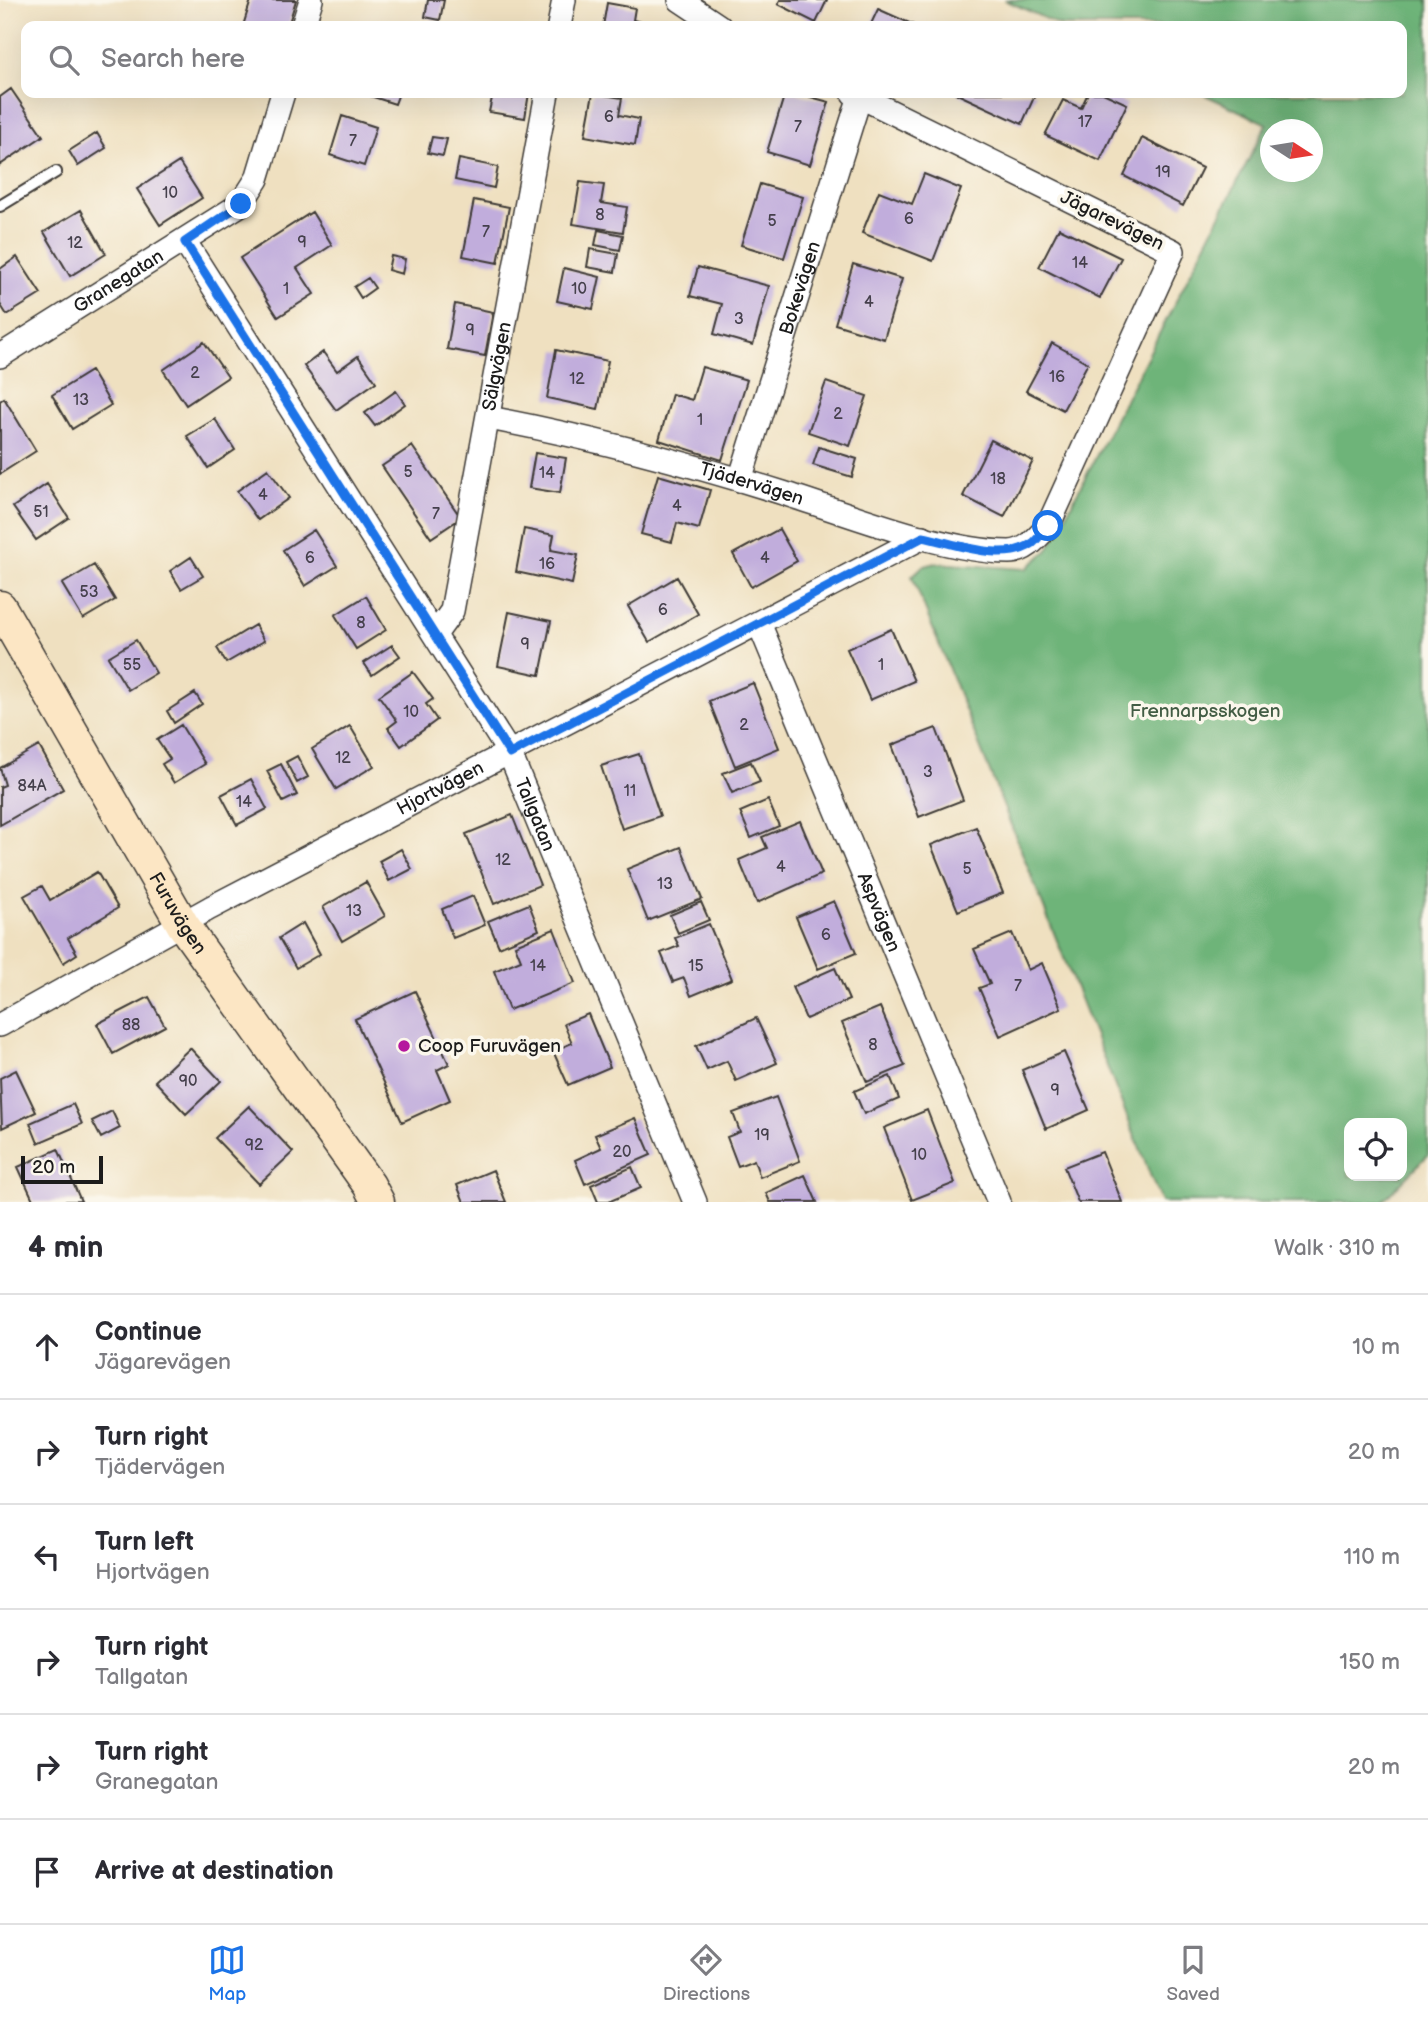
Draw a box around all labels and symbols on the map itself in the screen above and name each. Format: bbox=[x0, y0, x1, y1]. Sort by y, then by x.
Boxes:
house number: 6 bbox=[604, 108, 614, 127]
house number: 17 bbox=[1078, 113, 1092, 132]
house number: 7 bbox=[794, 118, 802, 137]
north arrow bbox=[1260, 119, 1323, 182]
house number: 7 bbox=[349, 132, 357, 151]
house number: 19 bbox=[1155, 163, 1171, 182]
house number: 10 bbox=[162, 184, 178, 203]
street label: Jägarevägen bbox=[1056, 186, 1168, 256]
route end bbox=[225, 188, 256, 219]
house number: 8 bbox=[595, 206, 605, 225]
house number: 6 bbox=[904, 210, 914, 229]
house number: 5 bbox=[767, 212, 777, 231]
house number: 7 bbox=[482, 223, 490, 242]
house number: 9 bbox=[297, 233, 307, 252]
house number: 12 bbox=[67, 234, 83, 253]
street label: Bokevägen bbox=[775, 239, 825, 338]
street label: Granegatan bbox=[69, 244, 168, 318]
house number: 14 bbox=[1072, 254, 1088, 273]
house number: 1 bbox=[283, 280, 289, 299]
house number: 10 bbox=[571, 280, 587, 299]
house number: 4 bbox=[864, 293, 874, 312]
house number: 3 bbox=[734, 310, 744, 329]
street label: Sälgvägen bbox=[477, 320, 516, 413]
house number: 9 bbox=[465, 321, 475, 340]
house number: 2 bbox=[190, 364, 200, 383]
house number: 16 bbox=[1049, 368, 1065, 387]
house number: 12 bbox=[569, 370, 585, 389]
house number: 13 bbox=[73, 391, 89, 410]
house number: 2 bbox=[833, 405, 843, 424]
house number: 1 bbox=[697, 411, 703, 430]
street label: Tjädervägen bbox=[697, 457, 806, 510]
house number: 5 bbox=[403, 463, 413, 482]
house number: 14 bbox=[539, 464, 555, 483]
house number: 18 bbox=[990, 470, 1006, 489]
house number: 4 bbox=[258, 486, 268, 505]
house number: 4 bbox=[672, 497, 682, 516]
house number: 51 bbox=[33, 503, 49, 522]
house number: 7 bbox=[432, 505, 440, 524]
route start bbox=[1032, 510, 1063, 541]
house number: 6 bbox=[305, 549, 315, 568]
house number: 4 bbox=[760, 549, 770, 568]
house number: 16 bbox=[539, 555, 555, 574]
house number: 53 bbox=[79, 583, 99, 602]
house number: 6 bbox=[658, 601, 668, 620]
house number: 8 bbox=[356, 614, 366, 633]
house number: 9 bbox=[520, 635, 530, 654]
house number: 55 bbox=[123, 656, 141, 675]
house number: 1 bbox=[878, 656, 884, 675]
park label: Frennarpsskogen bbox=[1130, 700, 1280, 723]
house number: 10 bbox=[403, 703, 419, 722]
house number: 2 bbox=[739, 716, 749, 735]
house number: 12 bbox=[335, 749, 351, 768]
street label: Hjortvägen bbox=[393, 756, 488, 820]
house number: 3 bbox=[923, 763, 933, 782]
street label: Tallgatan bbox=[510, 775, 560, 855]
house number: 84A bbox=[18, 777, 47, 796]
house number: 11 bbox=[624, 782, 636, 801]
house number: 14 bbox=[236, 793, 252, 812]
house number: 12 bbox=[495, 851, 511, 870]
house number: 4 bbox=[776, 858, 786, 877]
house number: 5 bbox=[962, 860, 972, 879]
street label: Furuvägen bbox=[144, 868, 212, 959]
street label: Aspvägen bbox=[852, 869, 906, 955]
house number: 13 bbox=[657, 875, 673, 894]
house number: 13 bbox=[346, 902, 362, 921]
house number: 6 bbox=[821, 926, 831, 945]
house number: 14 bbox=[530, 957, 546, 976]
house number: 15 bbox=[688, 957, 704, 976]
house number: 7 bbox=[1014, 977, 1022, 996]
house number: 88 bbox=[122, 1016, 140, 1035]
place label: Coop Furuvägen bbox=[418, 1035, 561, 1058]
house number: 8 bbox=[868, 1036, 878, 1055]
marker: Coop Furuvägen bbox=[396, 1038, 412, 1054]
house number: 90 bbox=[179, 1072, 197, 1091]
house number: 9 bbox=[1050, 1081, 1060, 1100]
house number: 19 bbox=[754, 1126, 770, 1145]
house number: 92 bbox=[245, 1136, 264, 1155]
house number: 20 bbox=[613, 1143, 631, 1162]
house number: 10 bbox=[911, 1146, 927, 1165]
scale bar bbox=[21, 1153, 103, 1185]

